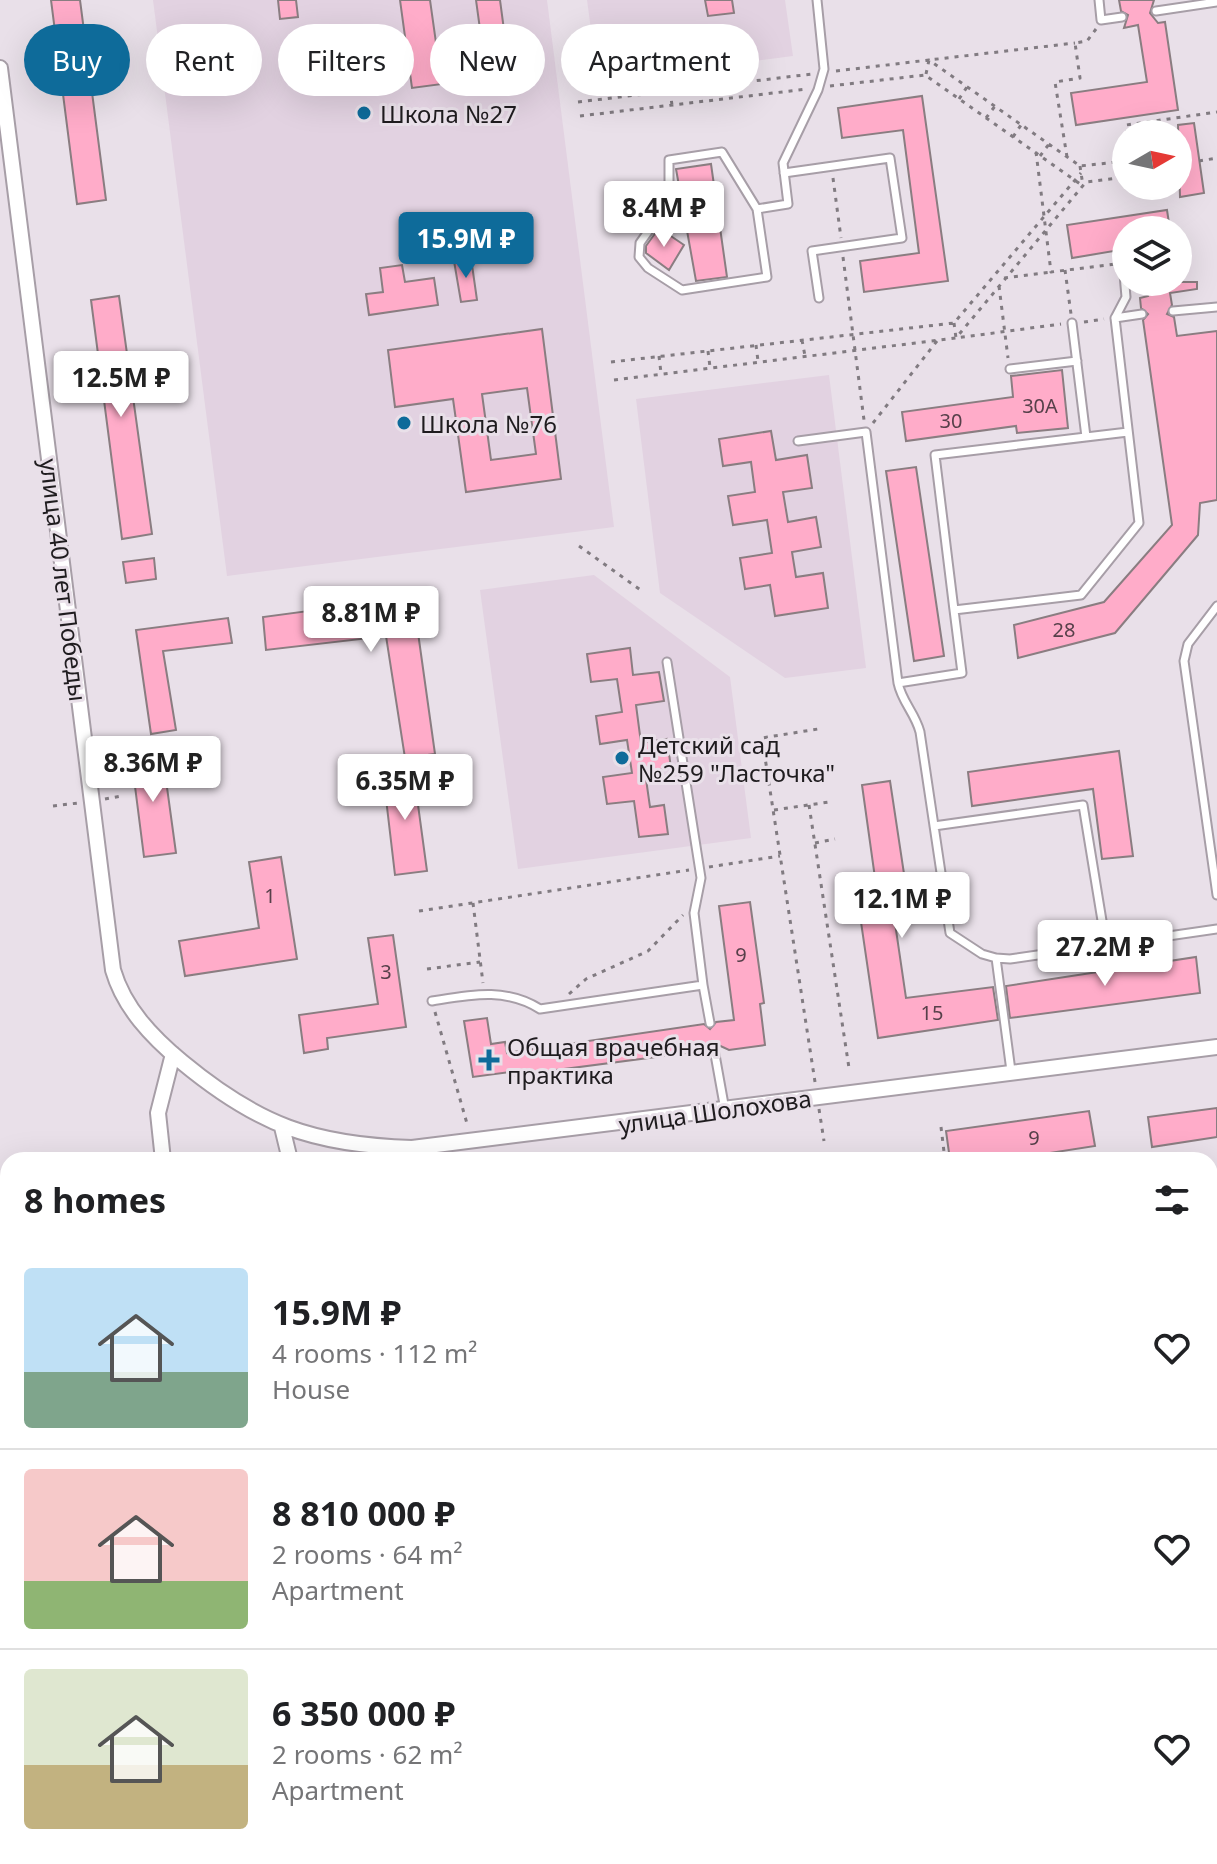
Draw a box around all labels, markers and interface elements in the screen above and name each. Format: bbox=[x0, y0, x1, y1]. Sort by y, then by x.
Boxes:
chip: Buy bbox=[24, 24, 130, 96]
chip: Rent bbox=[146, 24, 262, 96]
chip: Filters bbox=[278, 24, 414, 96]
chip: New bbox=[430, 24, 545, 96]
chip: Apartment bbox=[561, 24, 759, 96]
place label: Школа №27 bbox=[380, 97, 517, 130]
marker: Школа №27 bbox=[355, 104, 373, 122]
north arrow bbox=[1112, 120, 1192, 200]
map controls bbox=[1112, 120, 1192, 296]
pin: 8.4M ₽ bbox=[599, 181, 729, 249]
text: 8.4M ₽ bbox=[622, 189, 706, 225]
pin: 15.9M ₽ bbox=[392, 212, 540, 280]
button: layers bbox=[1112, 216, 1192, 296]
text: 15.9M ₽ bbox=[417, 220, 515, 256]
pin: 12.5M ₽ bbox=[47, 351, 195, 419]
text: 12.5M ₽ bbox=[72, 359, 170, 395]
house number: 30А bbox=[1022, 392, 1058, 419]
place label: Школа №76 bbox=[420, 407, 557, 440]
house number: 30 bbox=[940, 407, 962, 434]
marker: Школа №76 bbox=[395, 414, 413, 432]
street label: улица 40 лет Победы bbox=[33, 457, 95, 703]
pin: 8.81M ₽ bbox=[297, 586, 445, 654]
text: 8.81M ₽ bbox=[322, 594, 420, 630]
house number: 28 bbox=[1053, 616, 1075, 643]
place label: Детский сад №259 "Ласточка" bbox=[638, 728, 835, 789]
pin: 8.36M ₽ bbox=[79, 736, 227, 804]
text: 8.36M ₽ bbox=[104, 744, 202, 780]
marker: Детский сад №259 "Ласточка" bbox=[613, 749, 631, 767]
pin: 6.35M ₽ bbox=[331, 754, 479, 822]
text: 6.35M ₽ bbox=[356, 762, 454, 798]
pin: 12.1M ₽ bbox=[828, 872, 976, 940]
text: 12.1M ₽ bbox=[853, 880, 951, 916]
house number: 1 bbox=[264, 882, 276, 909]
pin: 27.2M ₽ bbox=[1031, 920, 1179, 988]
text: 27.2M ₽ bbox=[1056, 928, 1154, 964]
house number: 9 bbox=[735, 941, 747, 968]
house number: 3 bbox=[380, 958, 392, 985]
house number: 15 bbox=[921, 999, 943, 1026]
place label: Общая врачебная практика bbox=[507, 1030, 720, 1091]
marker: Общая врачебная практика bbox=[478, 1049, 500, 1071]
street label: улица Шолохова bbox=[617, 1081, 813, 1141]
house number: 9 bbox=[1028, 1124, 1040, 1151]
text: 8 homes bbox=[24, 1177, 166, 1223]
icon: filters bbox=[1150, 1178, 1194, 1222]
text: 15.9M ₽ bbox=[272, 1289, 401, 1335]
icon: home bbox=[88, 1300, 184, 1396]
icon: heart bbox=[1150, 1326, 1194, 1370]
text: 4 rooms · 112 m² bbox=[272, 1335, 477, 1371]
text: House bbox=[272, 1371, 350, 1407]
text: 8 810 000 ₽ bbox=[272, 1490, 455, 1536]
icon: home bbox=[88, 1501, 184, 1597]
icon: heart bbox=[1150, 1527, 1194, 1571]
text: 2 rooms · 64 m² bbox=[272, 1536, 462, 1572]
text: Apartment bbox=[272, 1572, 404, 1608]
text: 6 350 000 ₽ bbox=[272, 1690, 455, 1736]
icon: home bbox=[88, 1701, 184, 1797]
icon: heart bbox=[1150, 1727, 1194, 1771]
text: 2 rooms · 62 m² bbox=[272, 1736, 462, 1772]
text: Apartment bbox=[272, 1772, 404, 1808]

